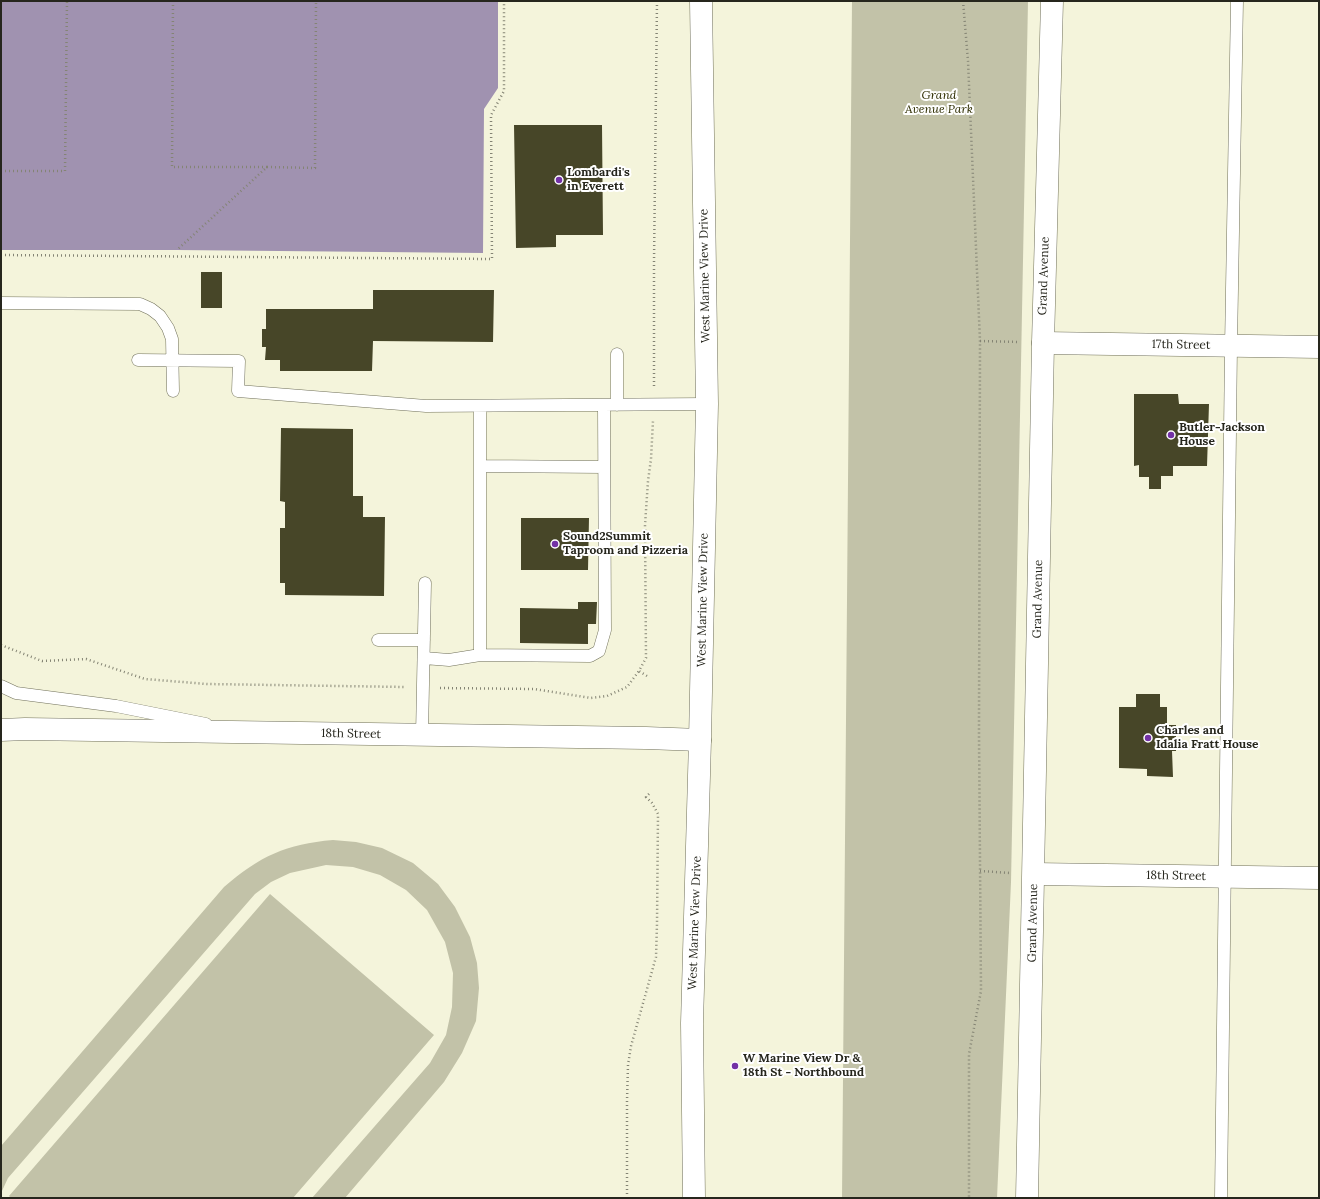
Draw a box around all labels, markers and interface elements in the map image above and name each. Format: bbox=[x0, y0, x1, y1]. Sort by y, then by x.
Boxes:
park label: Grand Avenue Park bbox=[905, 89, 973, 117]
place label: Lombardi's in Everett bbox=[567, 166, 630, 194]
marker: Lombardi's in Everett bbox=[554, 175, 564, 185]
street label: West Marine View Drive bbox=[697, 209, 713, 343]
street label: Grand Avenue bbox=[1035, 236, 1053, 316]
street label: 17th Street bbox=[1151, 337, 1211, 353]
place label: Butler-Jackson House bbox=[1179, 421, 1265, 449]
marker: Butler-Jackson House bbox=[1166, 430, 1176, 440]
place label: Sound2Summit Taproom and Pizzeria bbox=[563, 530, 688, 558]
street label: West Marine View Drive bbox=[695, 533, 711, 667]
marker: Sound2Summit Taproom and Pizzeria bbox=[550, 539, 560, 549]
street label: Grand Avenue bbox=[1030, 559, 1046, 639]
place label: Charles and Idalia Fratt House bbox=[1156, 724, 1258, 752]
street label: 18th Street bbox=[321, 726, 381, 742]
marker: Charles and Idalia Fratt House bbox=[1143, 733, 1153, 743]
street label: West Marine View Drive bbox=[685, 856, 705, 990]
street label: 18th Street bbox=[1146, 868, 1206, 884]
street label: Grand Avenue bbox=[1025, 883, 1041, 963]
place label: W Marine View Dr & 18th St - Northbound bbox=[743, 1052, 864, 1080]
marker: W Marine View Dr & 18th St - Northbound bbox=[730, 1061, 740, 1071]

